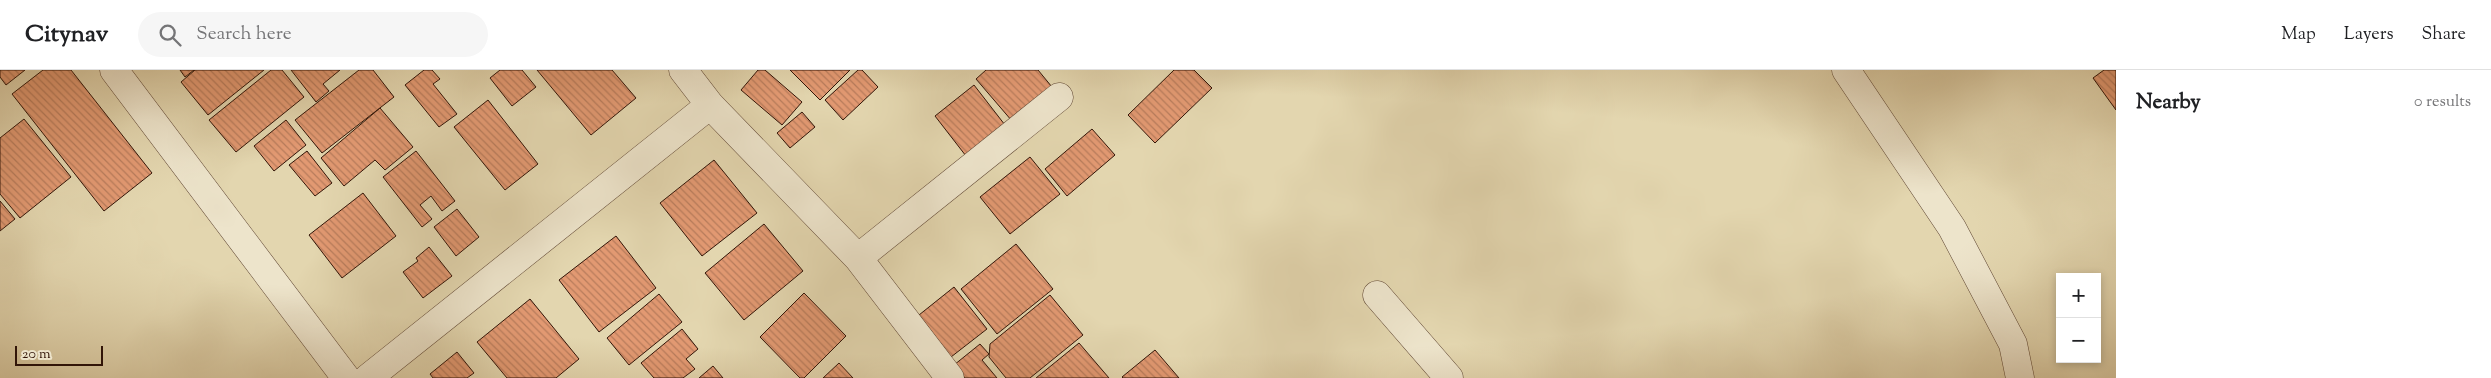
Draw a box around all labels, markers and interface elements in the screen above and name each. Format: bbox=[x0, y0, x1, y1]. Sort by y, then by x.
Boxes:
search box bbox=[138, 12, 488, 57]
text: Citynav bbox=[25, 18, 108, 52]
icon: search bbox=[156, 21, 184, 49]
text: Search here bbox=[196, 21, 292, 48]
text: Map bbox=[2281, 22, 2316, 48]
text: Layers bbox=[2344, 22, 2394, 48]
text: Share bbox=[2422, 22, 2466, 48]
text: Nearby bbox=[2136, 88, 2201, 118]
text: 0 results bbox=[2414, 91, 2471, 114]
map controls bbox=[2056, 273, 2101, 363]
button: + bbox=[2056, 273, 2101, 318]
button: − bbox=[2056, 318, 2101, 363]
scale bar bbox=[15, 343, 102, 366]
text: 20 m bbox=[22, 345, 51, 365]

